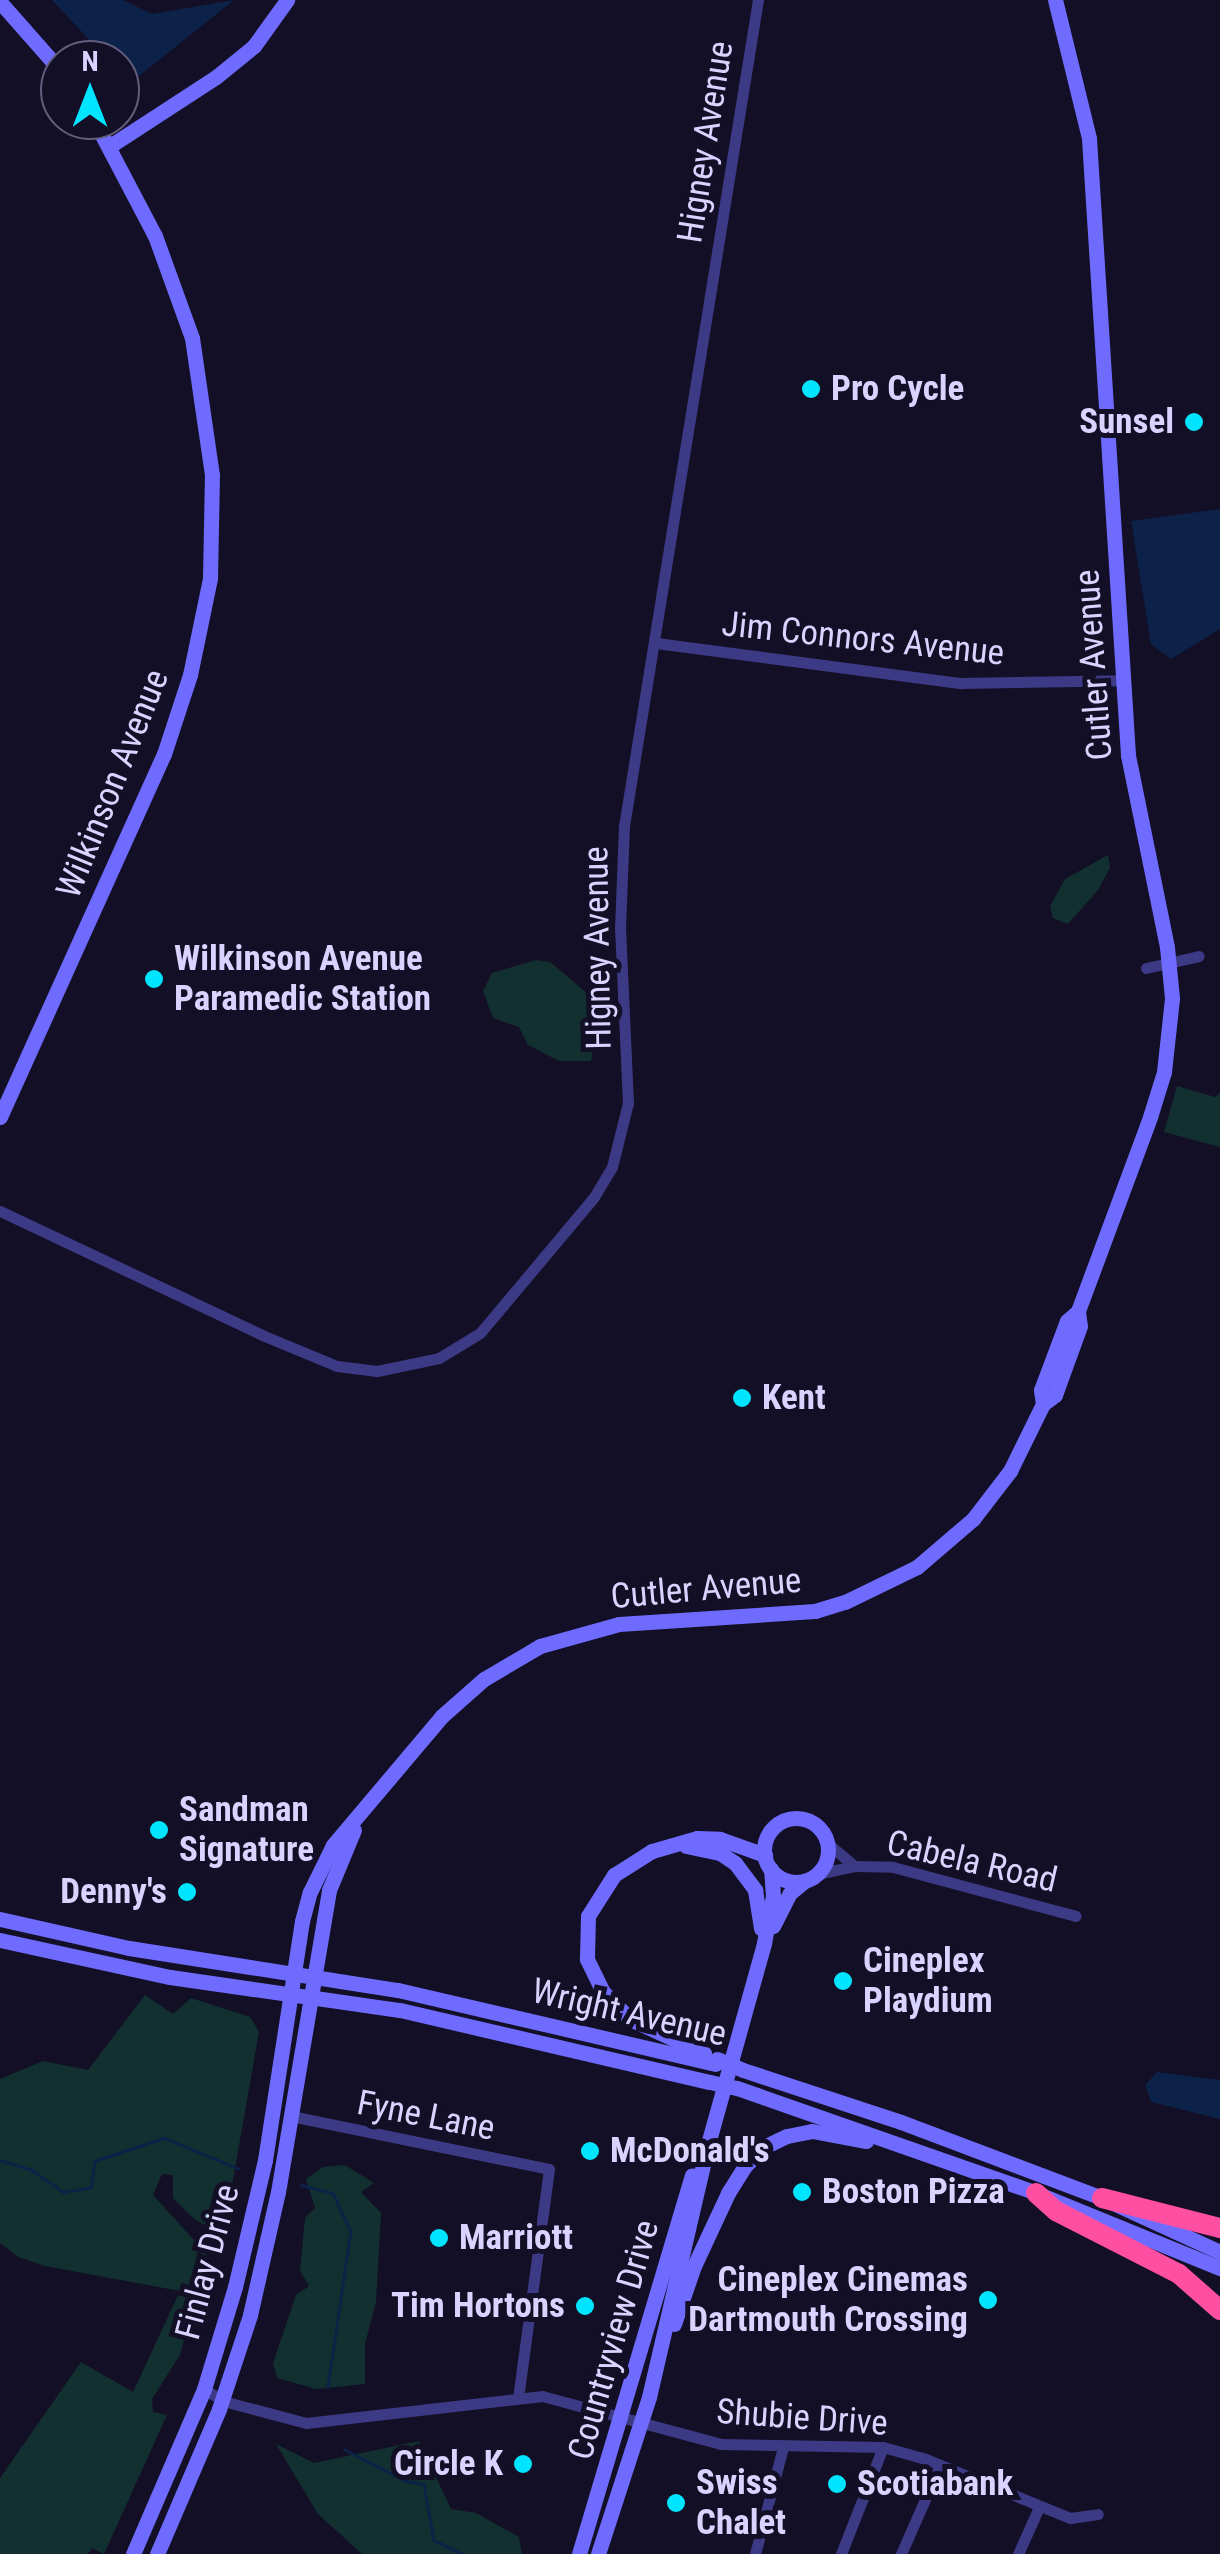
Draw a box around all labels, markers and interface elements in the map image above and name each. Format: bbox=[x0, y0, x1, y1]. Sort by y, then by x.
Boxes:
street label: Higney Avenue bbox=[669, 38, 743, 246]
north arrow bbox=[40, 40, 140, 140]
text: N bbox=[81, 45, 99, 78]
place label: Pro Cycle bbox=[831, 368, 964, 410]
marker: Pro Cycle bbox=[800, 378, 822, 400]
place label: Sunsel bbox=[1079, 401, 1174, 443]
marker: Sunsel bbox=[1183, 411, 1205, 433]
street label: Cutler Avenue bbox=[1066, 568, 1122, 762]
street label: Jim Connors Avenue bbox=[720, 603, 1006, 675]
street label: Wilkinson Avenue bbox=[48, 664, 178, 904]
street label: Higney Avenue bbox=[575, 846, 621, 1050]
place label: Wilkinson Avenue Paramedic Station bbox=[174, 938, 431, 1020]
marker: Wilkinson Avenue Paramedic Station bbox=[143, 968, 165, 990]
place label: Kent bbox=[762, 1377, 826, 1419]
marker: Kent bbox=[731, 1387, 753, 1409]
street label: Cutler Avenue bbox=[609, 1560, 803, 1618]
place label: Sandman Signature bbox=[179, 1789, 314, 1871]
marker: Sandman Signature bbox=[148, 1819, 170, 1841]
street label: Cabela Road bbox=[883, 1822, 1061, 1902]
place label: Denny's bbox=[60, 1871, 167, 1913]
marker: Denny's bbox=[176, 1881, 198, 1903]
place label: Cineplex Playdium bbox=[863, 1940, 993, 2022]
street label: Wright Avenue bbox=[528, 1970, 730, 2056]
marker: Cineplex Playdium bbox=[832, 1970, 854, 1992]
street label: Fyne Lane bbox=[354, 2082, 498, 2150]
place label: McDonald's bbox=[610, 2130, 770, 2172]
marker: McDonald's bbox=[579, 2140, 601, 2162]
place label: Boston Pizza bbox=[822, 2171, 1005, 2213]
street label: Finlay Drive bbox=[167, 2180, 249, 2344]
marker: Boston Pizza bbox=[791, 2181, 813, 2203]
street label: Countryview Drive bbox=[560, 2215, 668, 2465]
place label: Marriott bbox=[459, 2217, 573, 2259]
marker: Marriott bbox=[428, 2227, 450, 2249]
place label: Cineplex Cinemas Dartmouth Crossing bbox=[688, 2259, 968, 2341]
place label: Tim Hortons bbox=[391, 2285, 565, 2327]
marker: Cineplex Cinemas Dartmouth Crossing bbox=[977, 2289, 999, 2311]
marker: Tim Hortons bbox=[574, 2295, 596, 2317]
street label: Shubie Drive bbox=[715, 2391, 889, 2445]
place label: Circle K bbox=[394, 2443, 503, 2485]
marker: Circle K bbox=[512, 2453, 534, 2475]
place label: Swiss Chalet bbox=[696, 2462, 786, 2544]
place label: Scotiabank bbox=[857, 2463, 1013, 2505]
marker: Scotiabank bbox=[826, 2473, 848, 2495]
marker: Swiss Chalet bbox=[665, 2492, 687, 2514]

